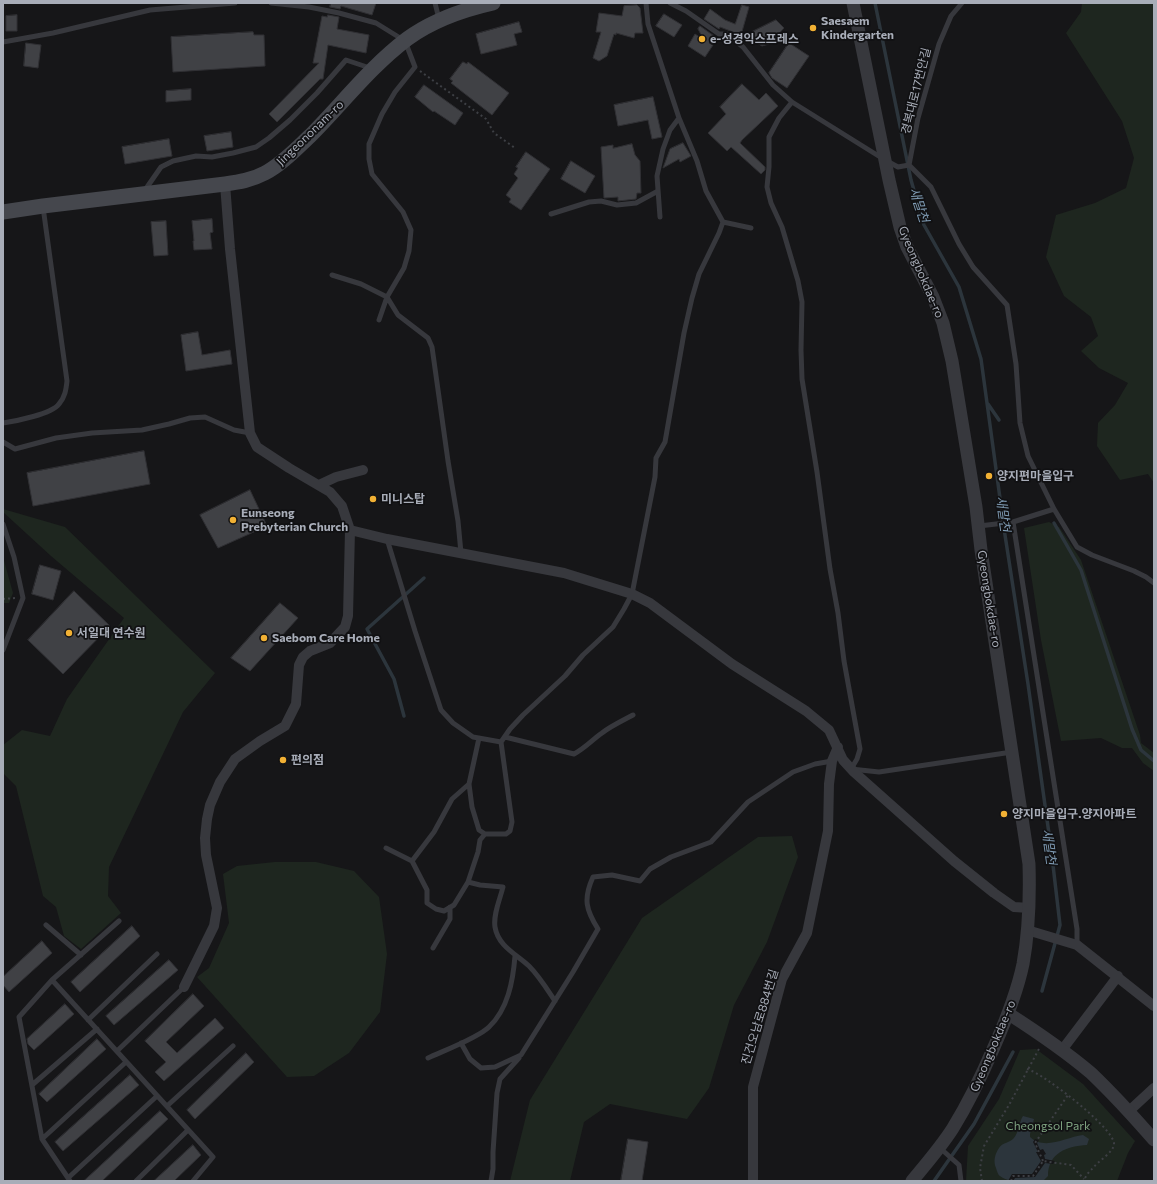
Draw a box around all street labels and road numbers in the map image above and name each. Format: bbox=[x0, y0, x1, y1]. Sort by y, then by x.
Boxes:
street label: 경복대로17번안길 bbox=[898, 46, 934, 136]
street label: Jingeononam-ro bbox=[273, 97, 347, 169]
street label: Gyeongbokdae-ro bbox=[895, 224, 947, 320]
street label: Gyeongbokdae-ro bbox=[974, 549, 1004, 649]
street label: 진건오남로884번길 bbox=[739, 968, 781, 1066]
street label: Gyeongbokdae-ro bbox=[967, 998, 1019, 1094]

